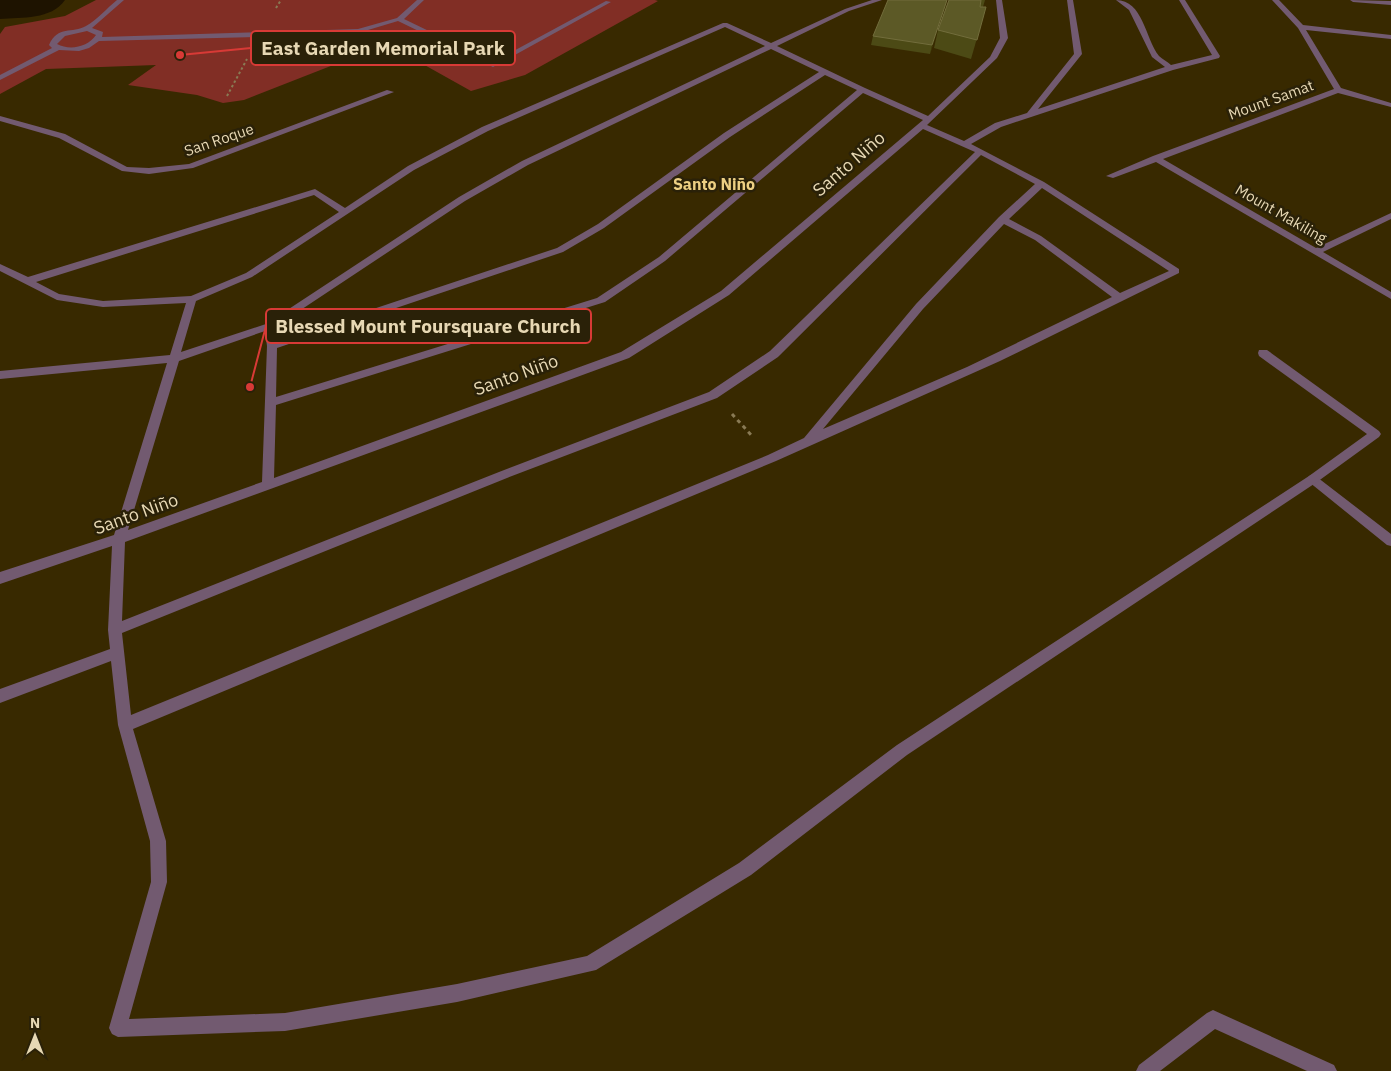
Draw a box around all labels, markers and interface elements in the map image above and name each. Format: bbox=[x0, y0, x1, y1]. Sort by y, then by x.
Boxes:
callout: East Garden Memorial Park bbox=[251, 31, 515, 65]
text: East Garden Memorial Park bbox=[261, 36, 505, 60]
street label: Mount Samat bbox=[1226, 75, 1316, 124]
street label: San Roque bbox=[182, 119, 256, 160]
street label: Santo Niño bbox=[808, 126, 890, 201]
district label: Santo Niño bbox=[673, 174, 755, 194]
street label: Mount Makiling bbox=[1232, 180, 1330, 247]
callout: Blessed Mount Foursquare Church bbox=[266, 309, 591, 343]
text: Blessed Mount Foursquare Church bbox=[275, 314, 581, 338]
street label: Santo Niño bbox=[470, 349, 561, 400]
street label: Santo Niño bbox=[90, 488, 181, 539]
north arrow bbox=[10, 1011, 60, 1061]
text: N bbox=[30, 1014, 40, 1032]

